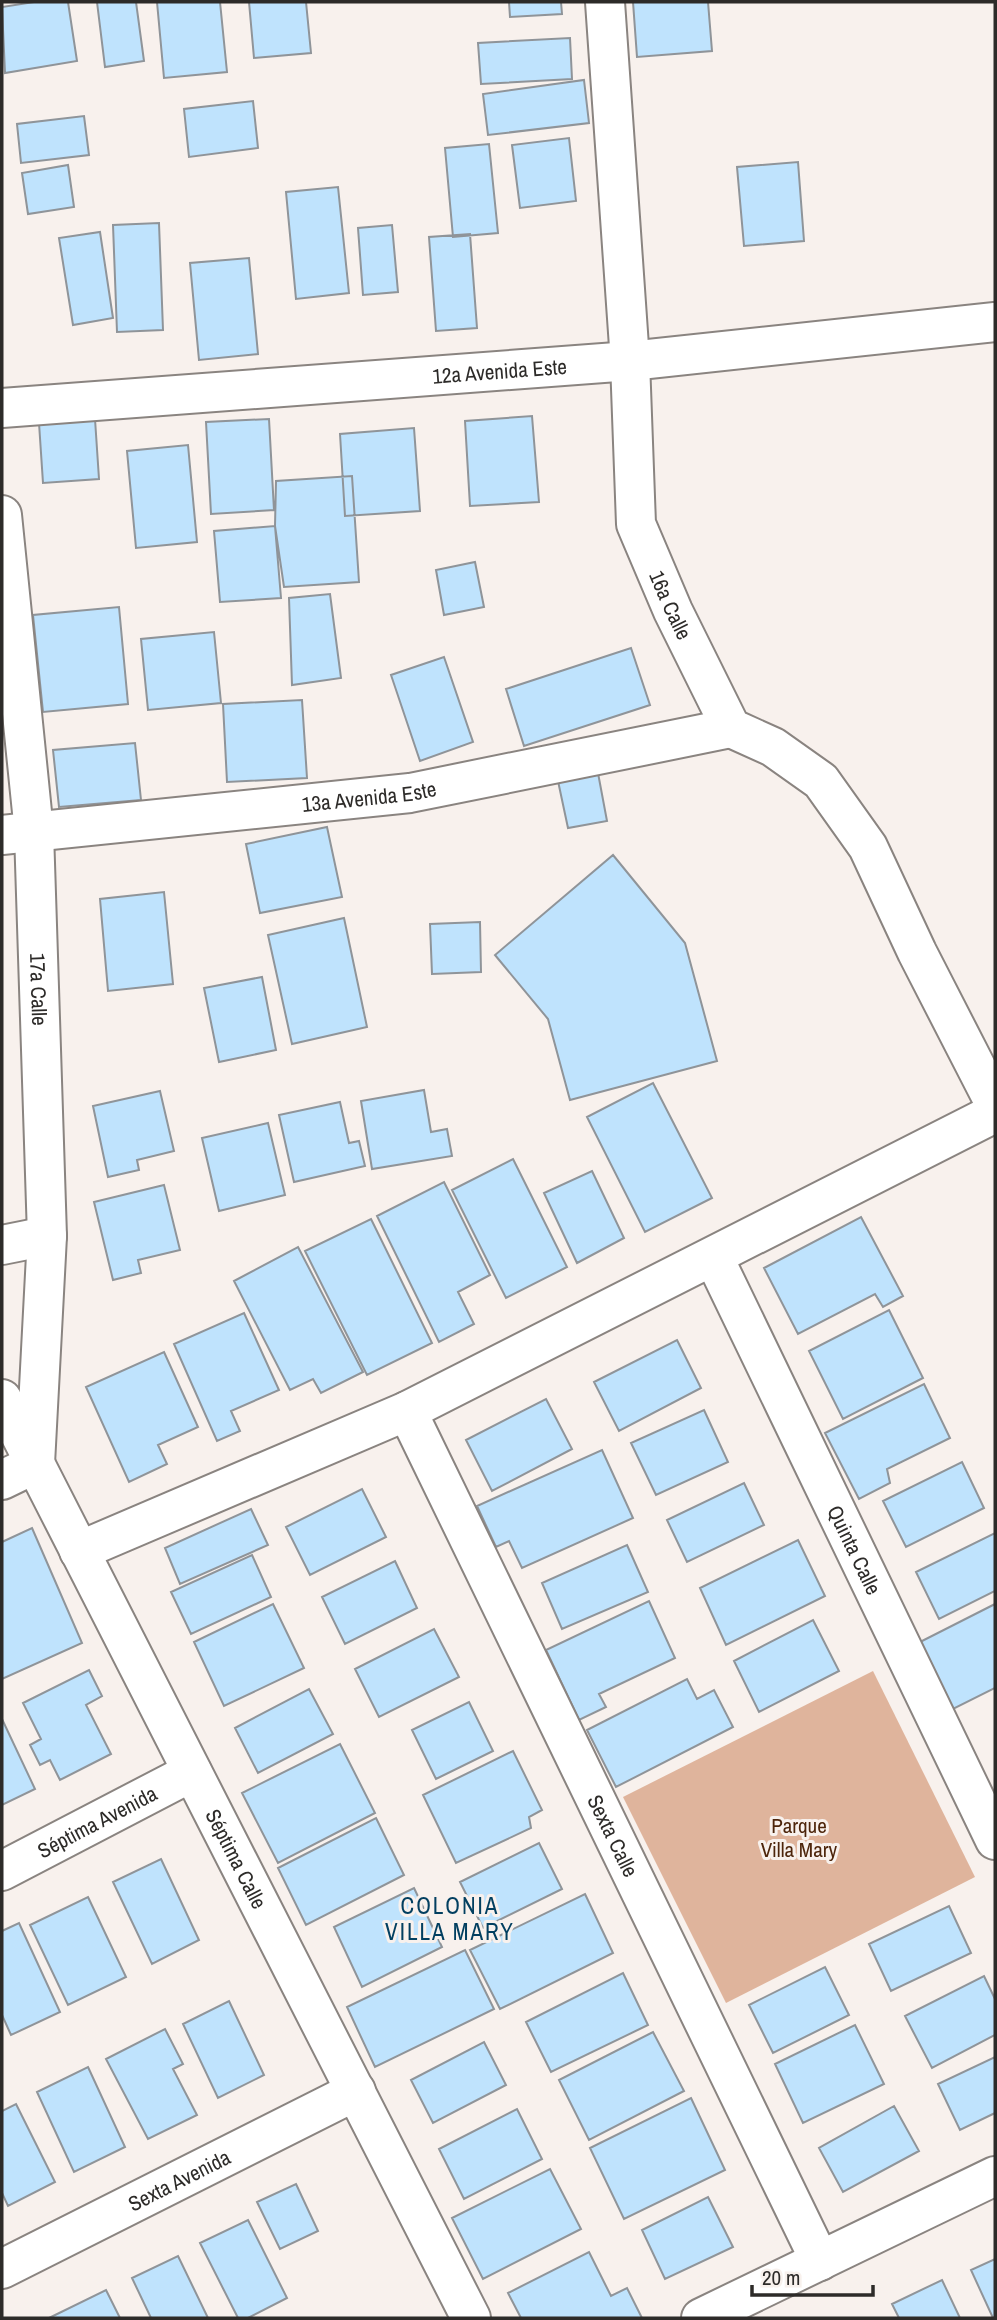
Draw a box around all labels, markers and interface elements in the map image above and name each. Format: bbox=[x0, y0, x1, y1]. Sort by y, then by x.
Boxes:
street label: 12a Avenida Este bbox=[431, 351, 568, 390]
street label: 16a Calle bbox=[643, 566, 699, 644]
street label: 13a Avenida Este bbox=[301, 774, 439, 819]
street label: 17a Calle bbox=[23, 952, 55, 1026]
street label: Quinta Calle bbox=[821, 1500, 889, 1599]
street label: Séptima Avenida bbox=[32, 1778, 162, 1865]
street label: Sexta Calle bbox=[581, 1790, 646, 1882]
street label: Séptima Calle bbox=[199, 1804, 274, 1913]
park label: Parque Villa Mary bbox=[761, 1811, 838, 1864]
district label: COLONIA VILLA MARY bbox=[385, 1890, 515, 1947]
street label: Sexta Avenida bbox=[123, 2142, 235, 2218]
scale bar bbox=[752, 2254, 873, 2298]
text: 20 m bbox=[762, 2263, 800, 2292]

